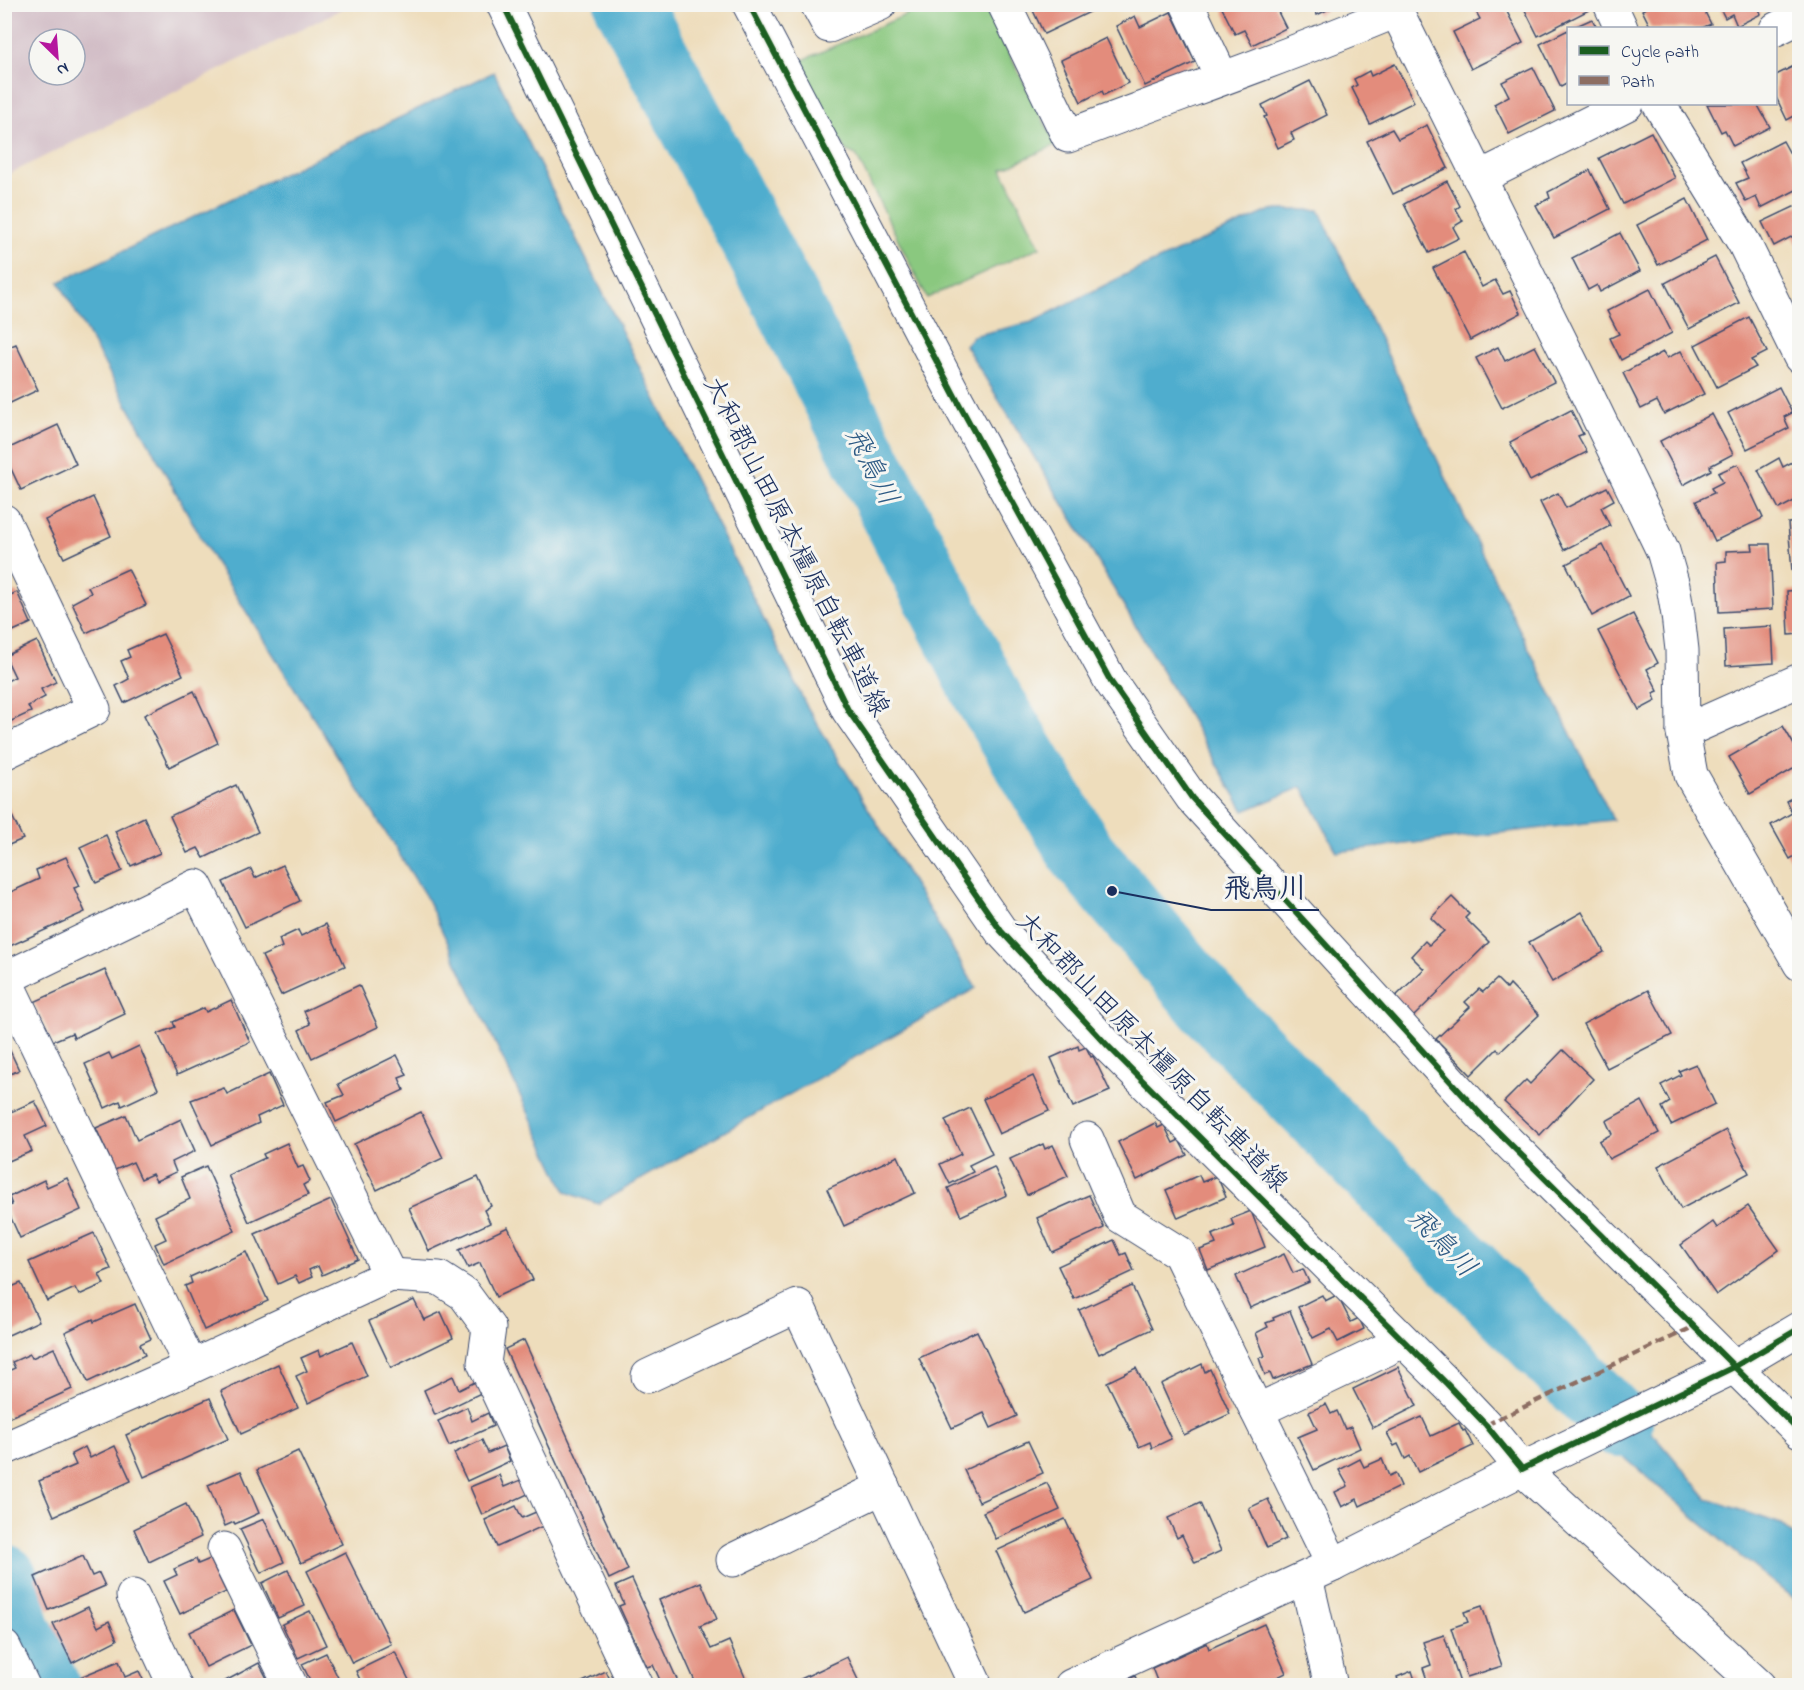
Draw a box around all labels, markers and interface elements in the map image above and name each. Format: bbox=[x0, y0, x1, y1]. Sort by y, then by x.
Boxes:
north arrow bbox=[27, 27, 87, 87]
legend bbox=[1567, 27, 1777, 105]
text: Cycle path bbox=[1621, 40, 1699, 66]
text: N bbox=[52, 56, 72, 82]
text: Path bbox=[1621, 70, 1655, 96]
street label: 大和郡山田原本橿原自転車道線 bbox=[692, 370, 898, 724]
water label: 飛鳥川 bbox=[833, 420, 907, 514]
callout: 飛鳥川 bbox=[1211, 864, 1319, 910]
text: 飛鳥川 bbox=[1223, 870, 1307, 911]
street label: 大和郡山田原本橿原自転車道線 bbox=[1006, 903, 1296, 1203]
water label: 飛鳥川 bbox=[1397, 1200, 1485, 1288]

